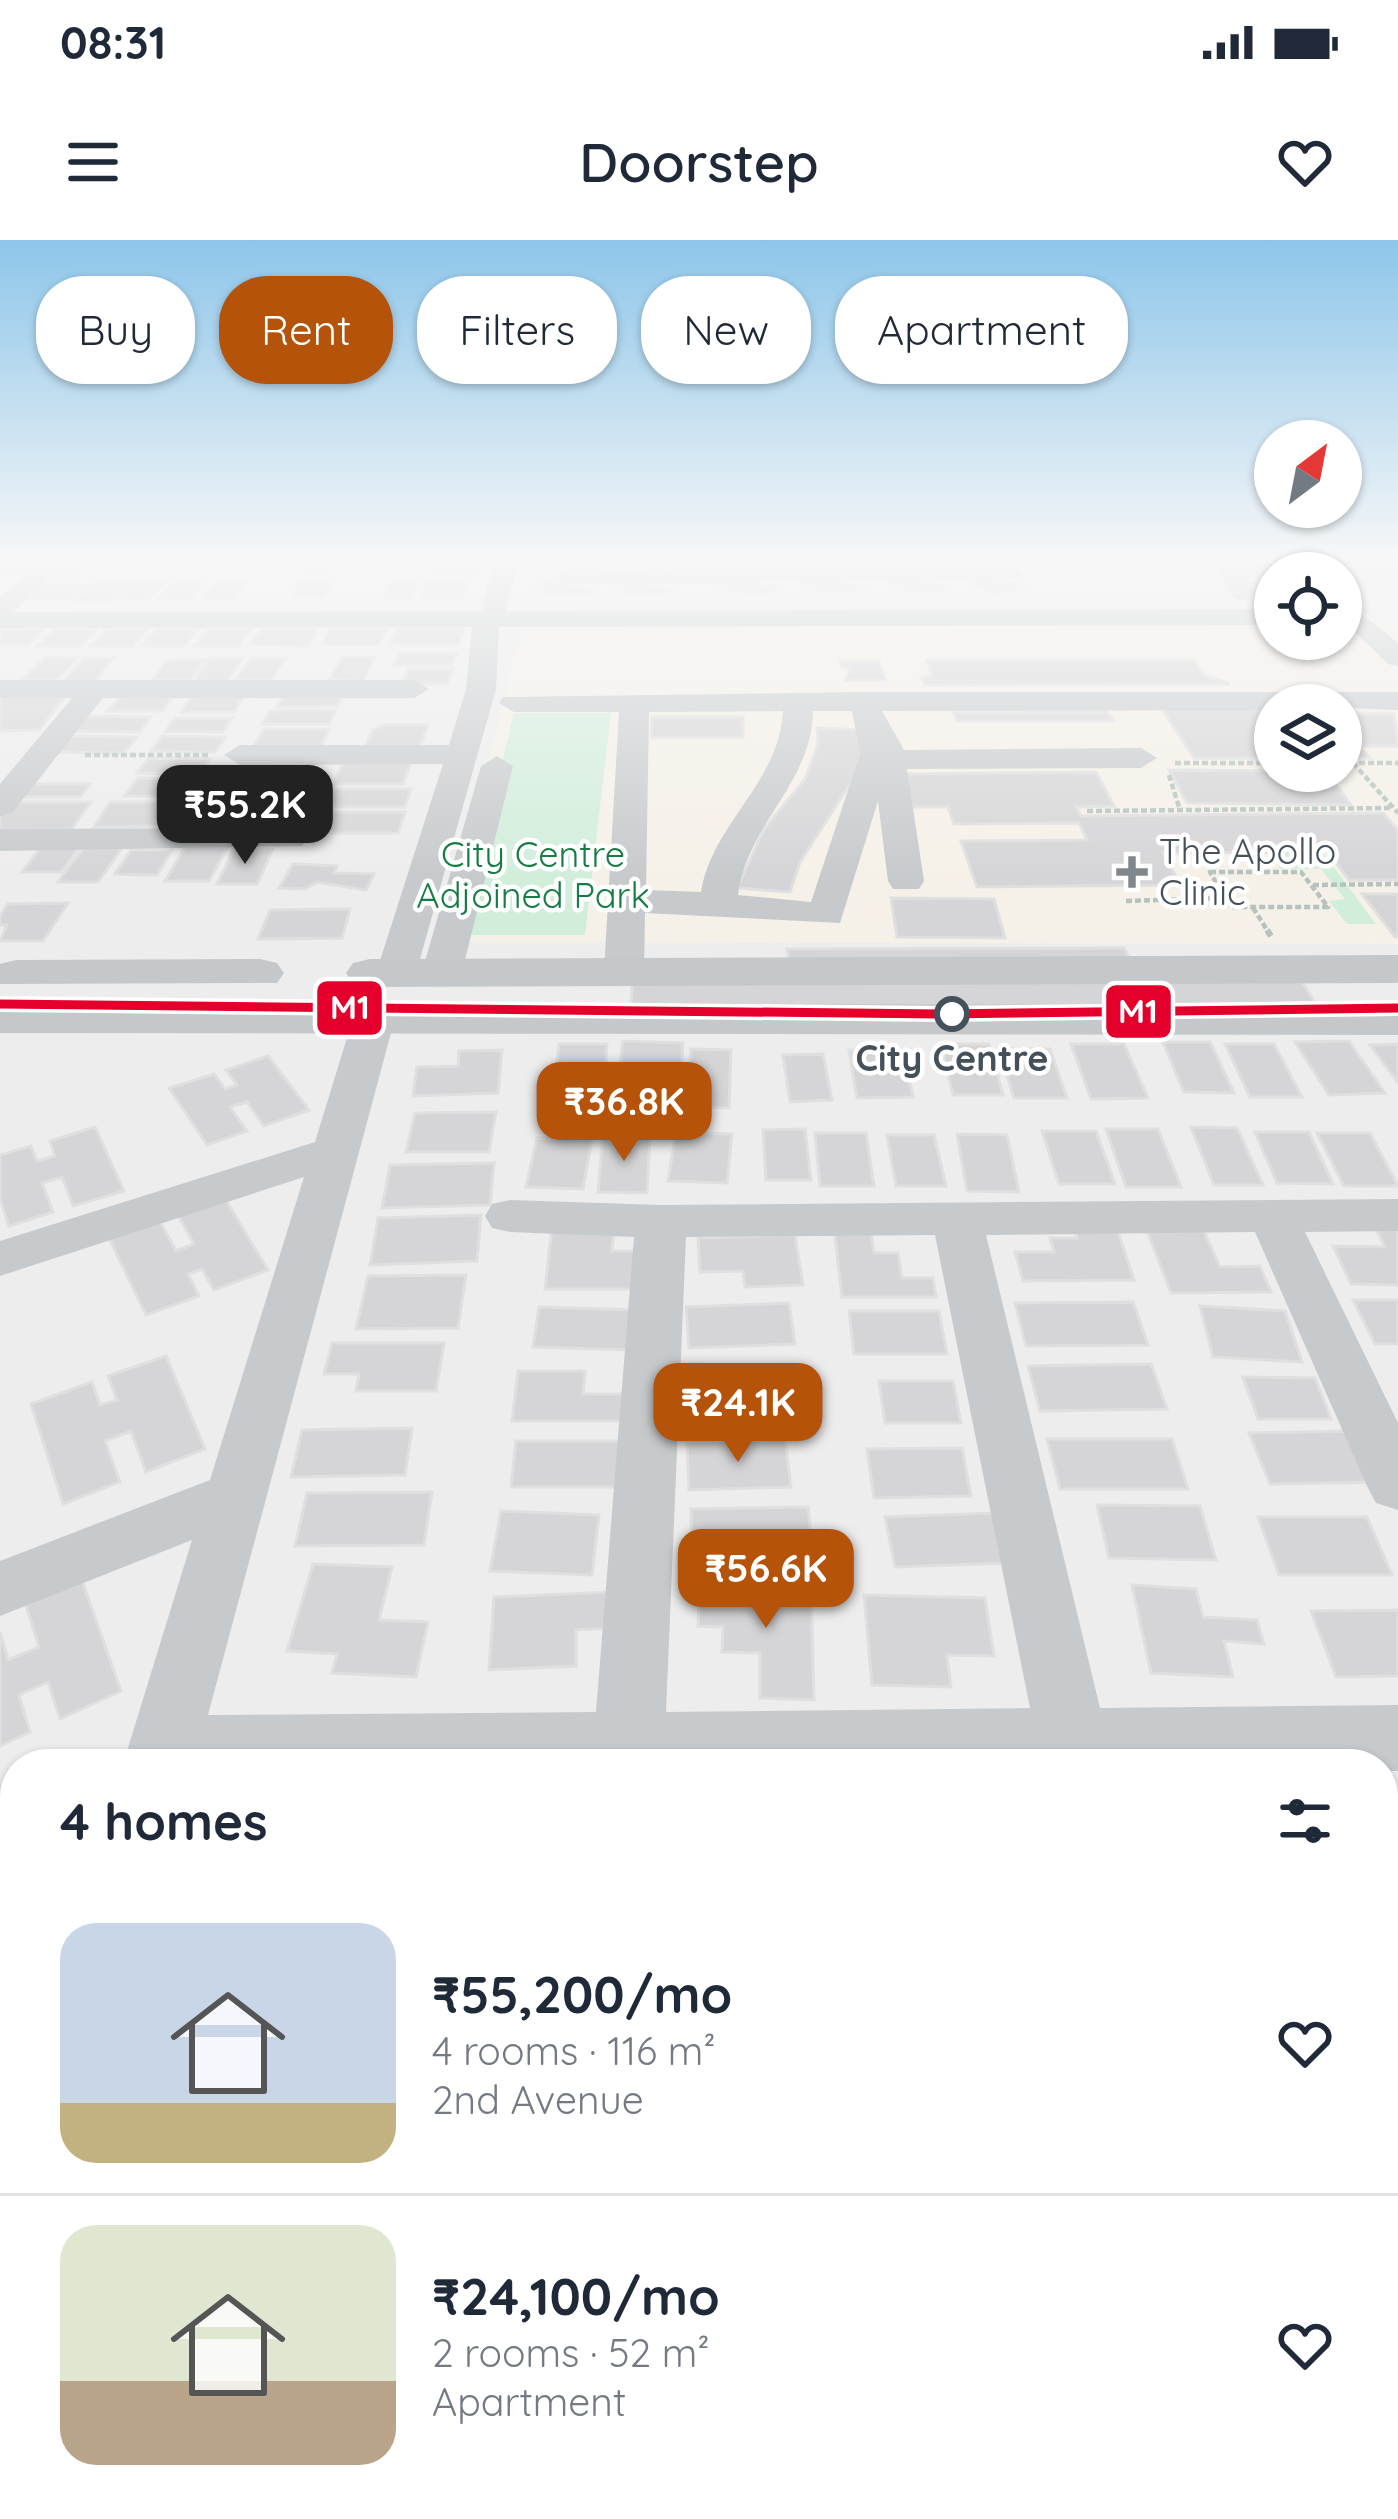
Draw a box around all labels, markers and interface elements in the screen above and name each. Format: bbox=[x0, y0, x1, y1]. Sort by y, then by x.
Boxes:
text: 08:31 bbox=[60, 14, 166, 70]
text: Doorstep bbox=[579, 128, 819, 196]
icon: menu bbox=[60, 129, 126, 195]
icon: heart bbox=[1272, 129, 1338, 195]
chip: Buy bbox=[36, 276, 195, 384]
chip: Rent bbox=[219, 276, 393, 384]
chip: Filters bbox=[417, 276, 617, 384]
chip: New bbox=[641, 276, 811, 384]
chip: Apartment bbox=[835, 276, 1128, 384]
north arrow bbox=[1254, 420, 1362, 528]
map controls bbox=[1254, 420, 1362, 792]
button: locate bbox=[1254, 552, 1362, 660]
button: layers bbox=[1254, 684, 1362, 792]
pin: ₹55.2K bbox=[147, 765, 343, 867]
text: ₹55.2K bbox=[184, 779, 306, 828]
place label: The Apollo Clinic bbox=[1159, 828, 1336, 914]
park label: City Centre Adjoined Park bbox=[416, 831, 650, 917]
marker: The Apollo Clinic bbox=[1116, 856, 1148, 888]
line badge: M1 bbox=[315, 979, 384, 1037]
line badge: M1 bbox=[1104, 983, 1173, 1040]
text: M1 bbox=[330, 986, 370, 1027]
text: M1 bbox=[1118, 990, 1158, 1031]
marker: City Centre bbox=[936, 998, 968, 1030]
place label: City Centre bbox=[855, 1035, 1049, 1080]
pin: ₹36.8K bbox=[526, 1062, 722, 1164]
text: ₹36.8K bbox=[564, 1076, 684, 1125]
pin: ₹24.1K bbox=[640, 1363, 836, 1465]
text: ₹24.1K bbox=[680, 1377, 796, 1426]
pin: ₹56.6K bbox=[668, 1529, 864, 1631]
text: ₹56.6K bbox=[705, 1543, 827, 1592]
icon: filters bbox=[1272, 1788, 1338, 1854]
text: 4 homes bbox=[60, 1789, 268, 1853]
text: ₹55,200/mo bbox=[432, 1962, 732, 2026]
icon: home bbox=[156, 1971, 300, 2115]
icon: heart bbox=[1272, 2010, 1338, 2076]
text: 4 rooms · 116 m² bbox=[432, 2026, 716, 2075]
text: 2nd Avenue bbox=[432, 2075, 644, 2124]
text: ₹24,100/mo bbox=[432, 2264, 720, 2328]
icon: home bbox=[156, 2273, 300, 2417]
icon: heart bbox=[1272, 2312, 1338, 2378]
text: 2 rooms · 52 m² bbox=[432, 2328, 710, 2377]
text: Apartment bbox=[432, 2377, 626, 2426]

